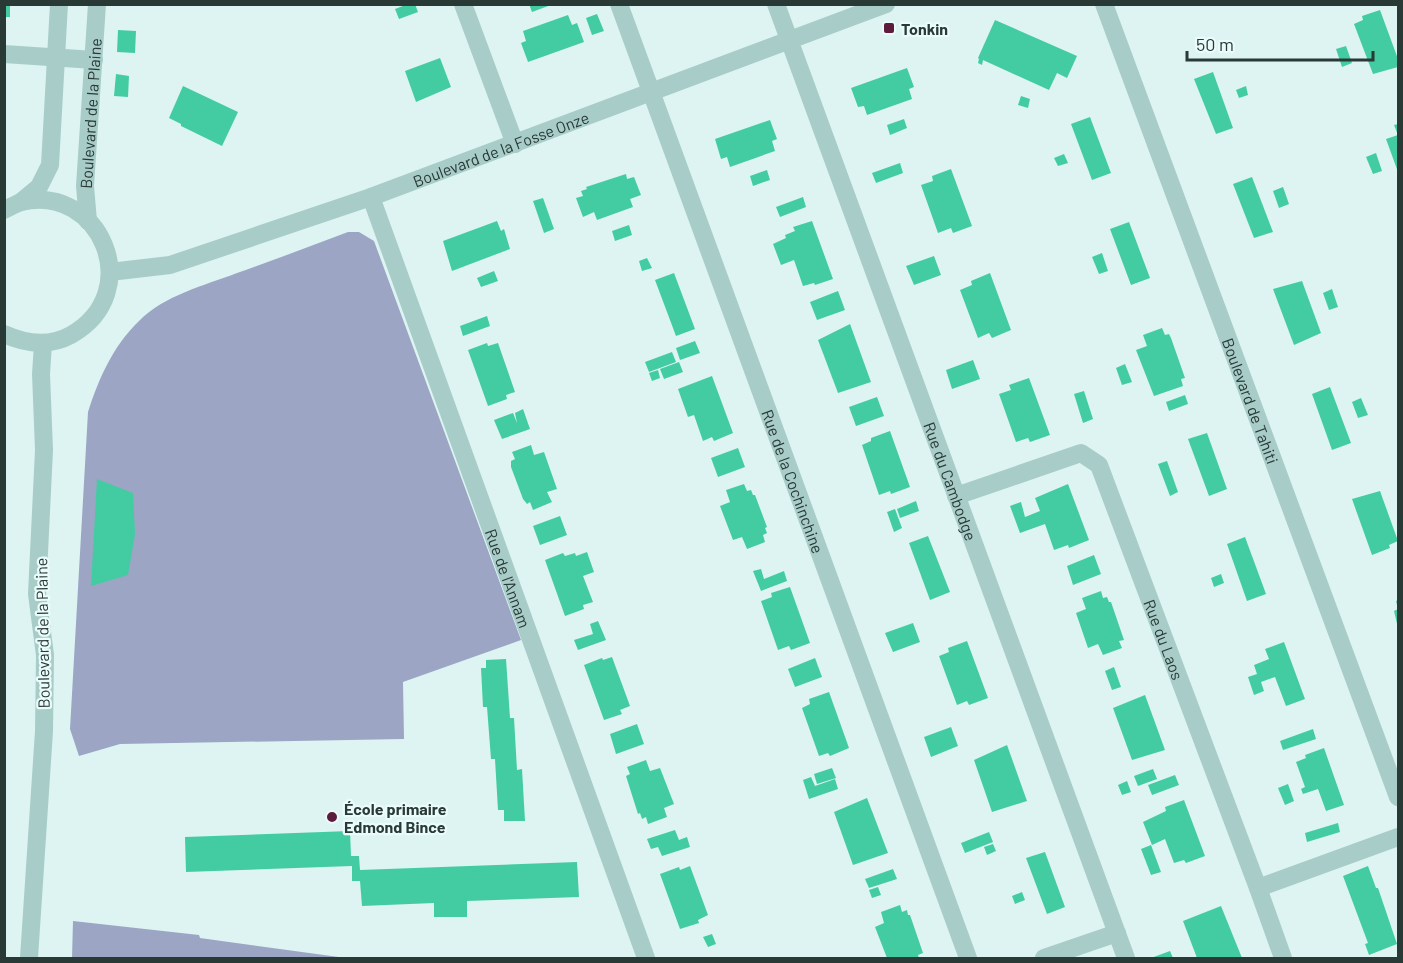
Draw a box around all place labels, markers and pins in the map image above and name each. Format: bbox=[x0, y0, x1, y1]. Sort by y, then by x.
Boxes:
place label: Tonkin bbox=[901, 19, 948, 38]
marker: Tonkin bbox=[882, 21, 896, 35]
place label: École primaire Edmond Bince bbox=[344, 799, 447, 836]
marker: École primaire Edmond Bince bbox=[325, 810, 339, 824]

